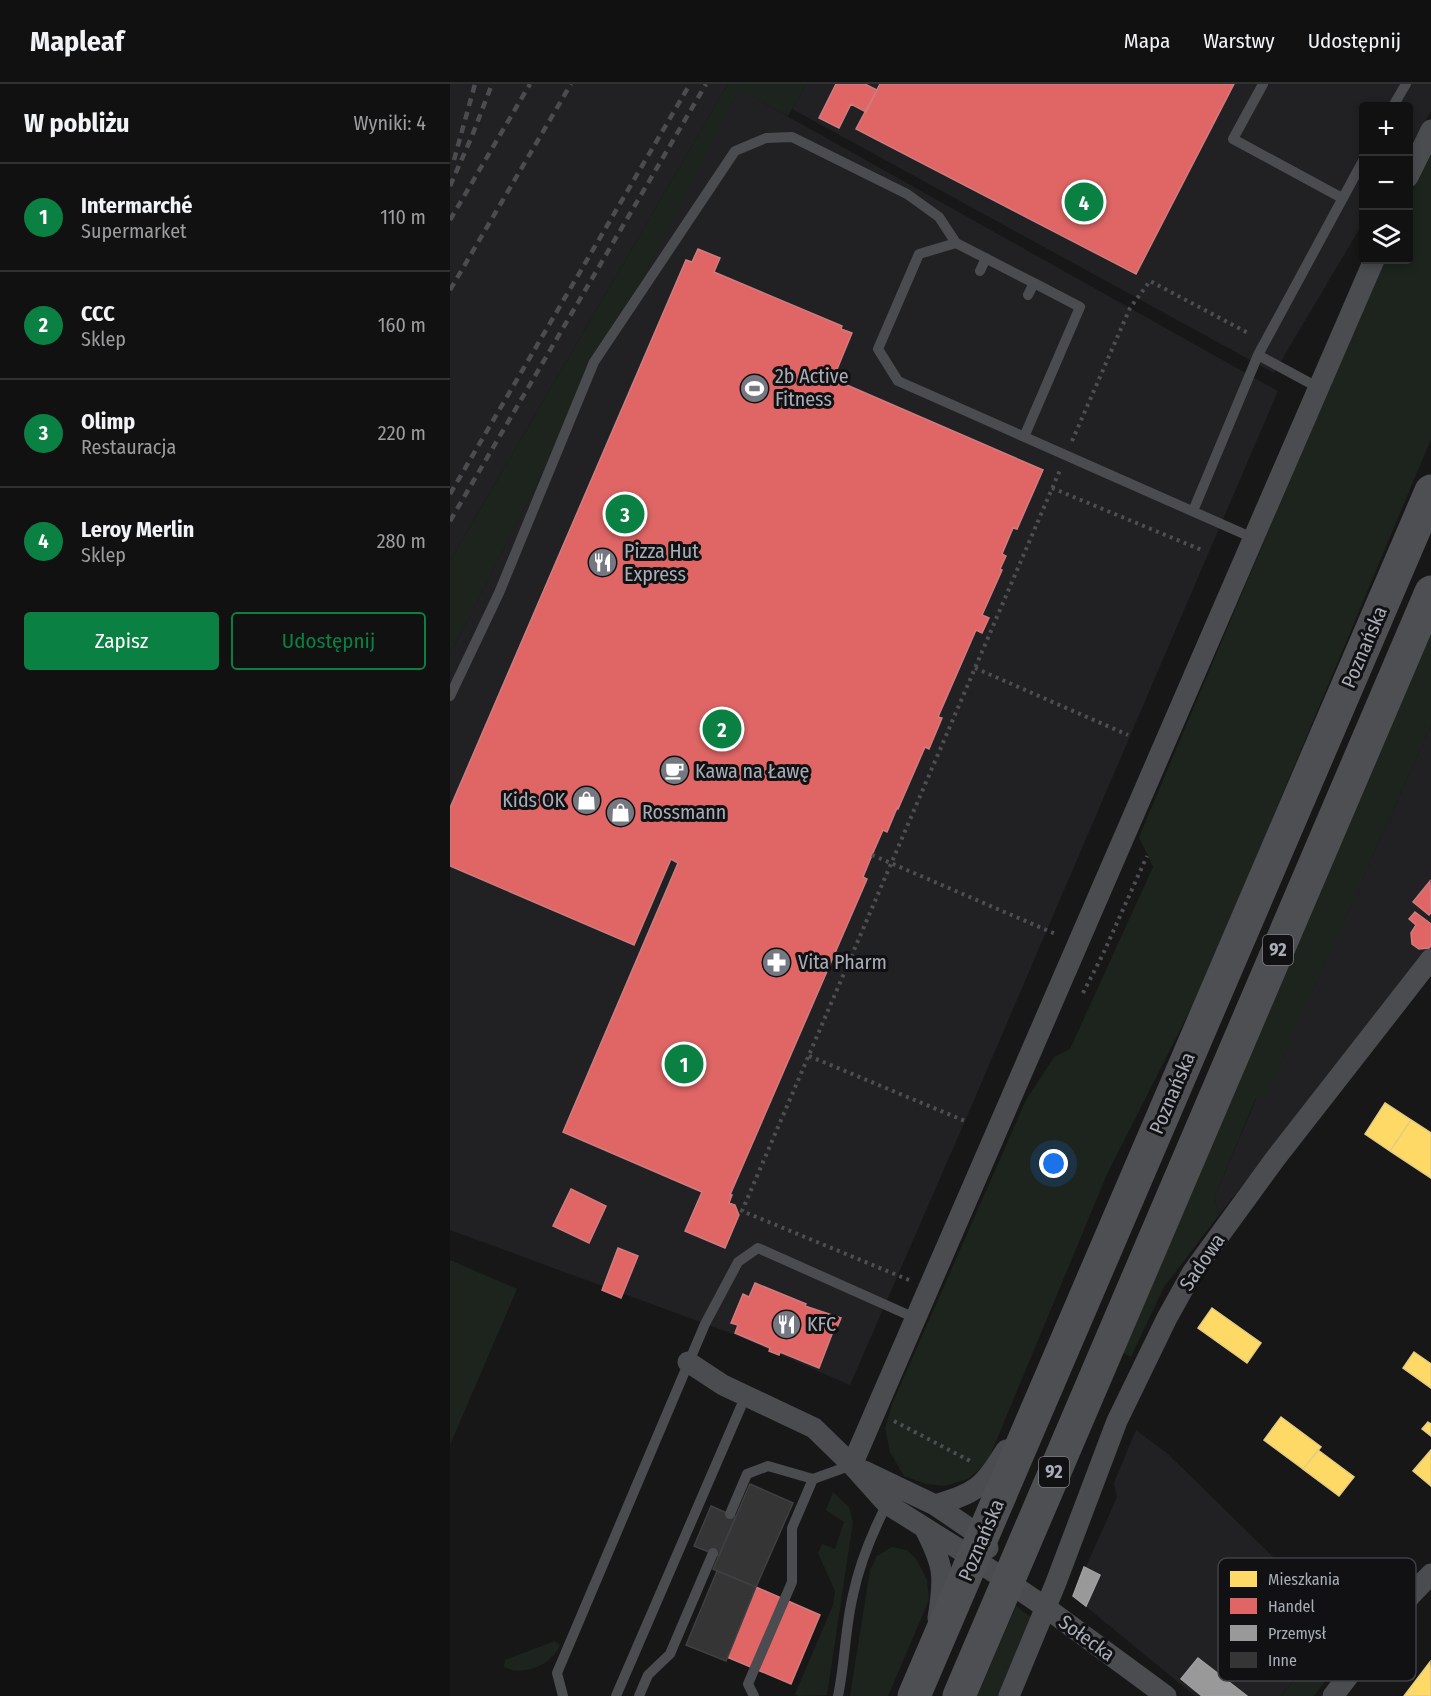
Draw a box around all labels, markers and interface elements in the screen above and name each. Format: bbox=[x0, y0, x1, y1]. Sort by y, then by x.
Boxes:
text: Mapleaf bbox=[30, 25, 124, 58]
text: Mapa bbox=[1124, 28, 1170, 54]
text: Warstwy bbox=[1203, 28, 1275, 54]
text: Udostępnij bbox=[1308, 28, 1401, 54]
map controls bbox=[1359, 102, 1413, 264]
button: + bbox=[1359, 102, 1413, 156]
text: W pobliżu bbox=[24, 108, 130, 139]
text: Wyniki: 4 bbox=[354, 111, 426, 135]
button: − bbox=[1359, 156, 1413, 210]
pin: 4 bbox=[1064, 180, 1104, 224]
text: Intermarché bbox=[81, 192, 192, 219]
text: 1 bbox=[39, 205, 48, 229]
text: 110 m bbox=[380, 205, 426, 229]
button: layers bbox=[1359, 210, 1413, 264]
text: Supermarket bbox=[81, 219, 187, 243]
text: CCC bbox=[81, 300, 115, 327]
text: 2 bbox=[39, 313, 48, 337]
text: 160 m bbox=[378, 313, 426, 337]
text: Sklep bbox=[81, 327, 126, 351]
place label: 2b Active Fitness bbox=[775, 364, 849, 411]
sports icon: 2b Active Fitness bbox=[738, 372, 770, 404]
text: Olimp bbox=[81, 408, 135, 435]
text: 3 bbox=[39, 421, 48, 445]
text: 220 m bbox=[378, 421, 426, 445]
text: Restauracja bbox=[81, 435, 176, 459]
pin: 3 bbox=[606, 492, 645, 536]
text: Leroy Merlin bbox=[81, 516, 194, 543]
text: 4 bbox=[38, 529, 49, 553]
text: 280 m bbox=[377, 529, 426, 553]
place label: Pizza Hut Express bbox=[624, 539, 699, 586]
text: Sklep bbox=[81, 543, 126, 567]
restaurant icon: Pizza Hut Express bbox=[587, 547, 619, 579]
street label: Poznańska bbox=[1336, 603, 1392, 691]
button: Zapisz bbox=[24, 612, 219, 670]
button: Udostępnij bbox=[231, 612, 426, 670]
pin: 2 bbox=[702, 706, 742, 752]
cafe icon: Kawa na Ławę bbox=[658, 755, 690, 787]
place label: Kawa na Ławę bbox=[695, 759, 809, 783]
shop icon: Kids OK bbox=[570, 784, 602, 816]
place label: Kids OK bbox=[502, 788, 565, 812]
shop icon: Rossmann bbox=[605, 796, 637, 828]
place label: Rossmann bbox=[642, 800, 726, 824]
road number: 92 bbox=[1263, 935, 1293, 965]
pharmacy icon: Vita Pharm bbox=[761, 946, 793, 978]
place label: Vita Pharm bbox=[798, 950, 887, 974]
pin: 1 bbox=[664, 1042, 704, 1086]
street label: Poznańska bbox=[1144, 1049, 1200, 1137]
your location bbox=[1039, 1149, 1068, 1178]
street label: Sadowa bbox=[1174, 1229, 1230, 1295]
restaurant icon: KFC bbox=[770, 1308, 802, 1340]
place label: KFC bbox=[807, 1312, 836, 1336]
road number: 92 bbox=[1039, 1457, 1069, 1487]
street label: Poznańska bbox=[953, 1496, 1009, 1584]
legend bbox=[1218, 1558, 1416, 1681]
text: Mieszkania bbox=[1268, 1570, 1340, 1589]
text: Handel bbox=[1268, 1597, 1315, 1616]
street label: Sołecka bbox=[1054, 1610, 1120, 1666]
text: Przemysł bbox=[1268, 1624, 1326, 1643]
text: Inne bbox=[1268, 1651, 1297, 1670]

